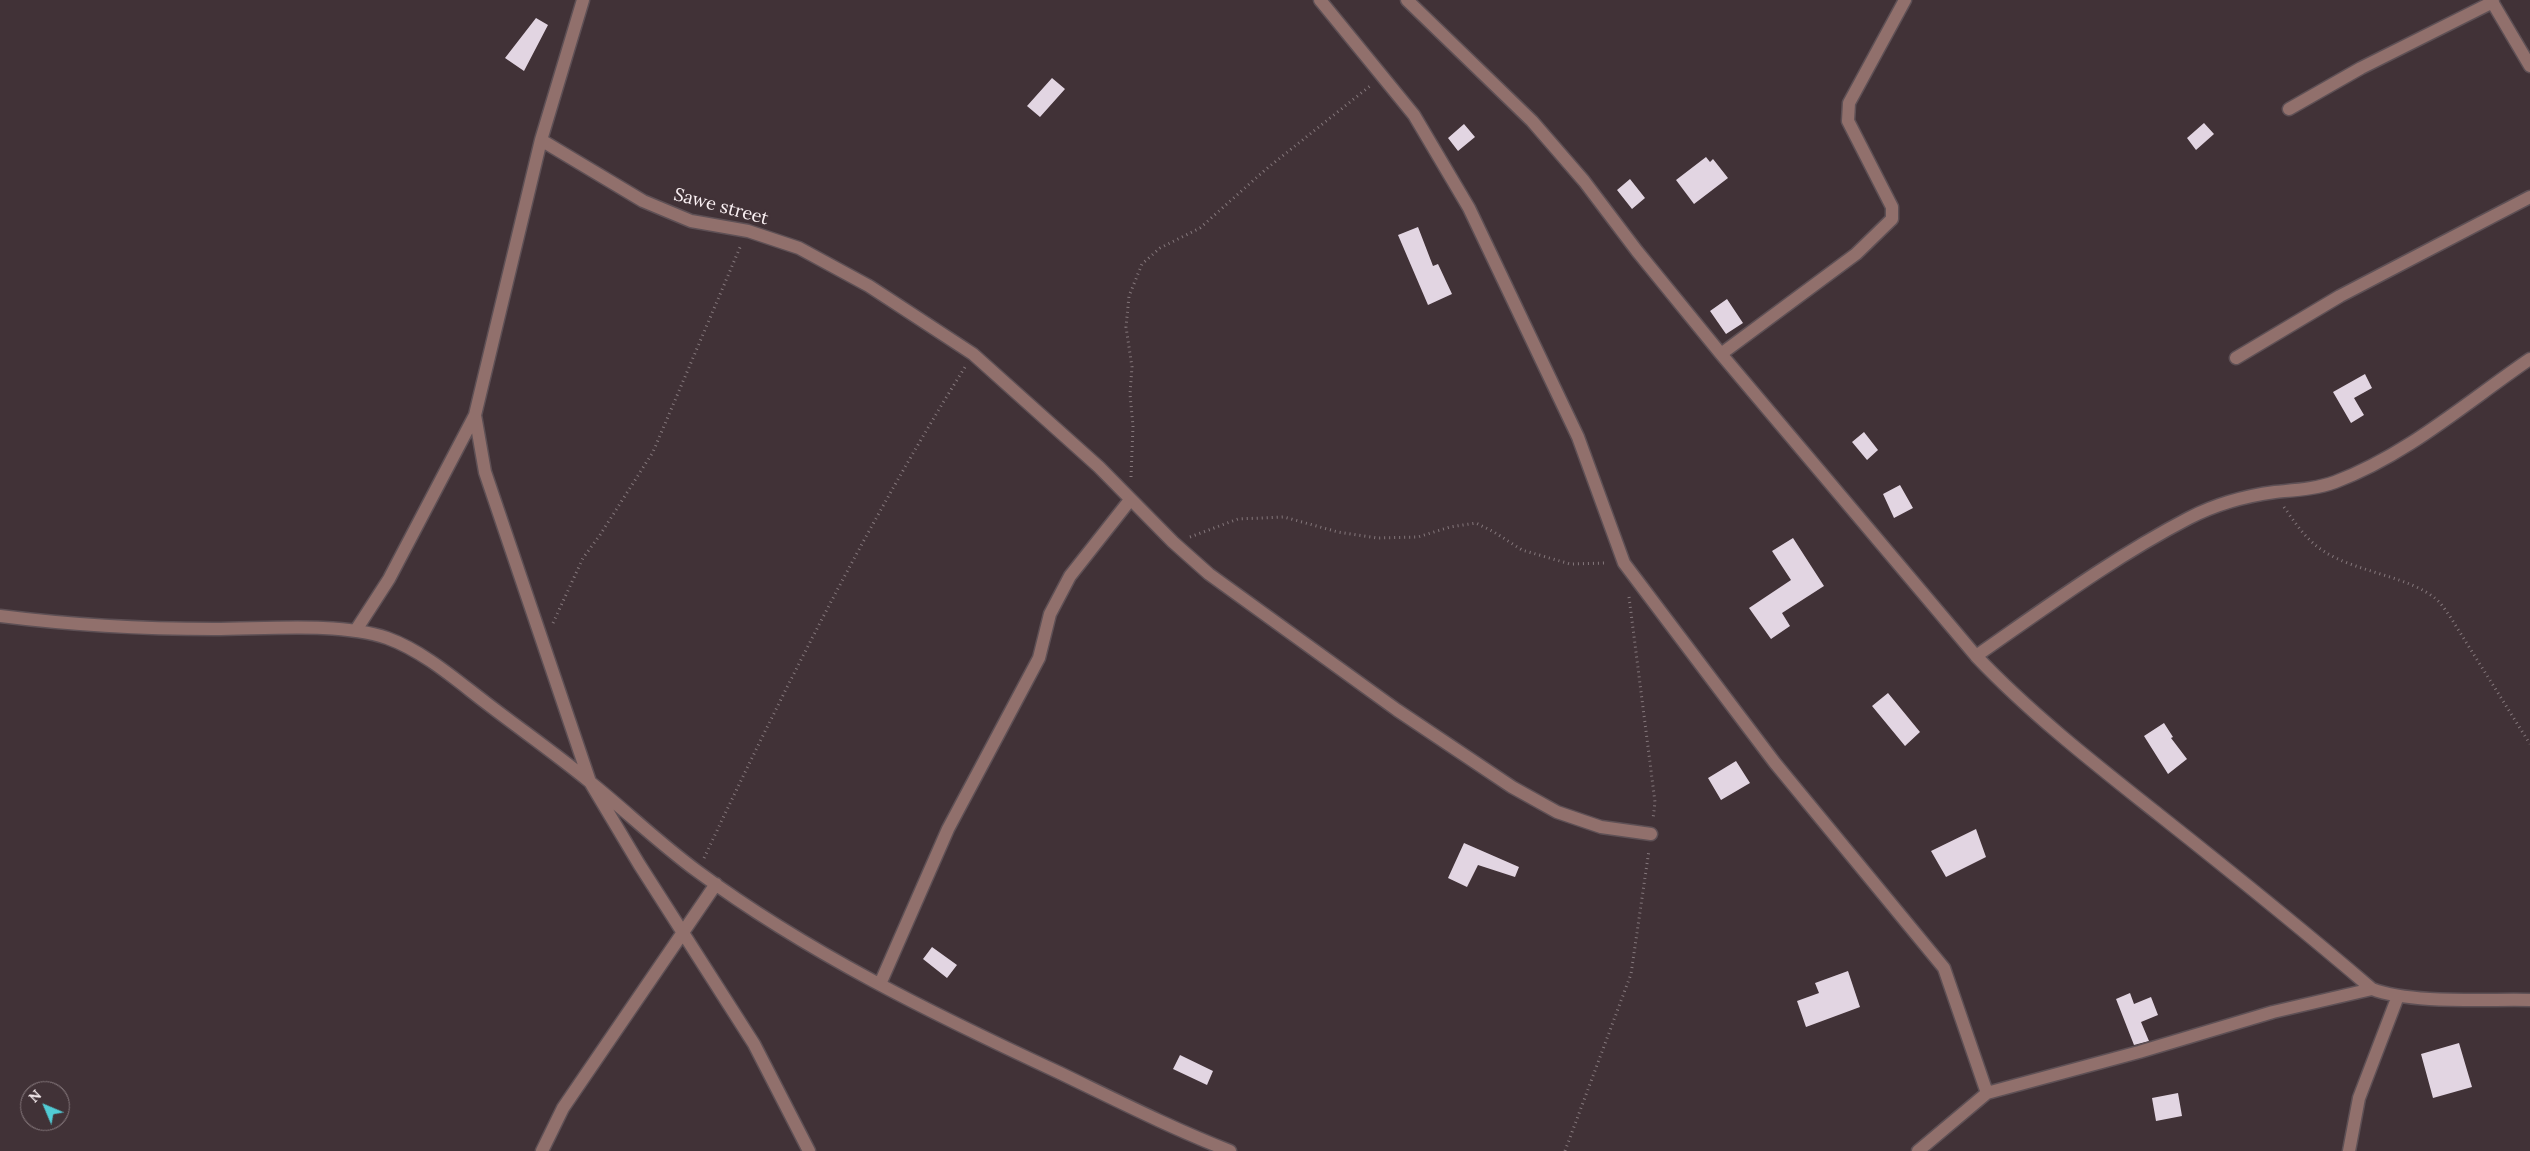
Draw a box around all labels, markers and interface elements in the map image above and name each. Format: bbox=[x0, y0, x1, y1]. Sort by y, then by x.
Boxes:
street label: Sawe street bbox=[671, 184, 771, 230]
north arrow bbox=[20, 1081, 70, 1131]
text: N bbox=[25, 1086, 45, 1106]

